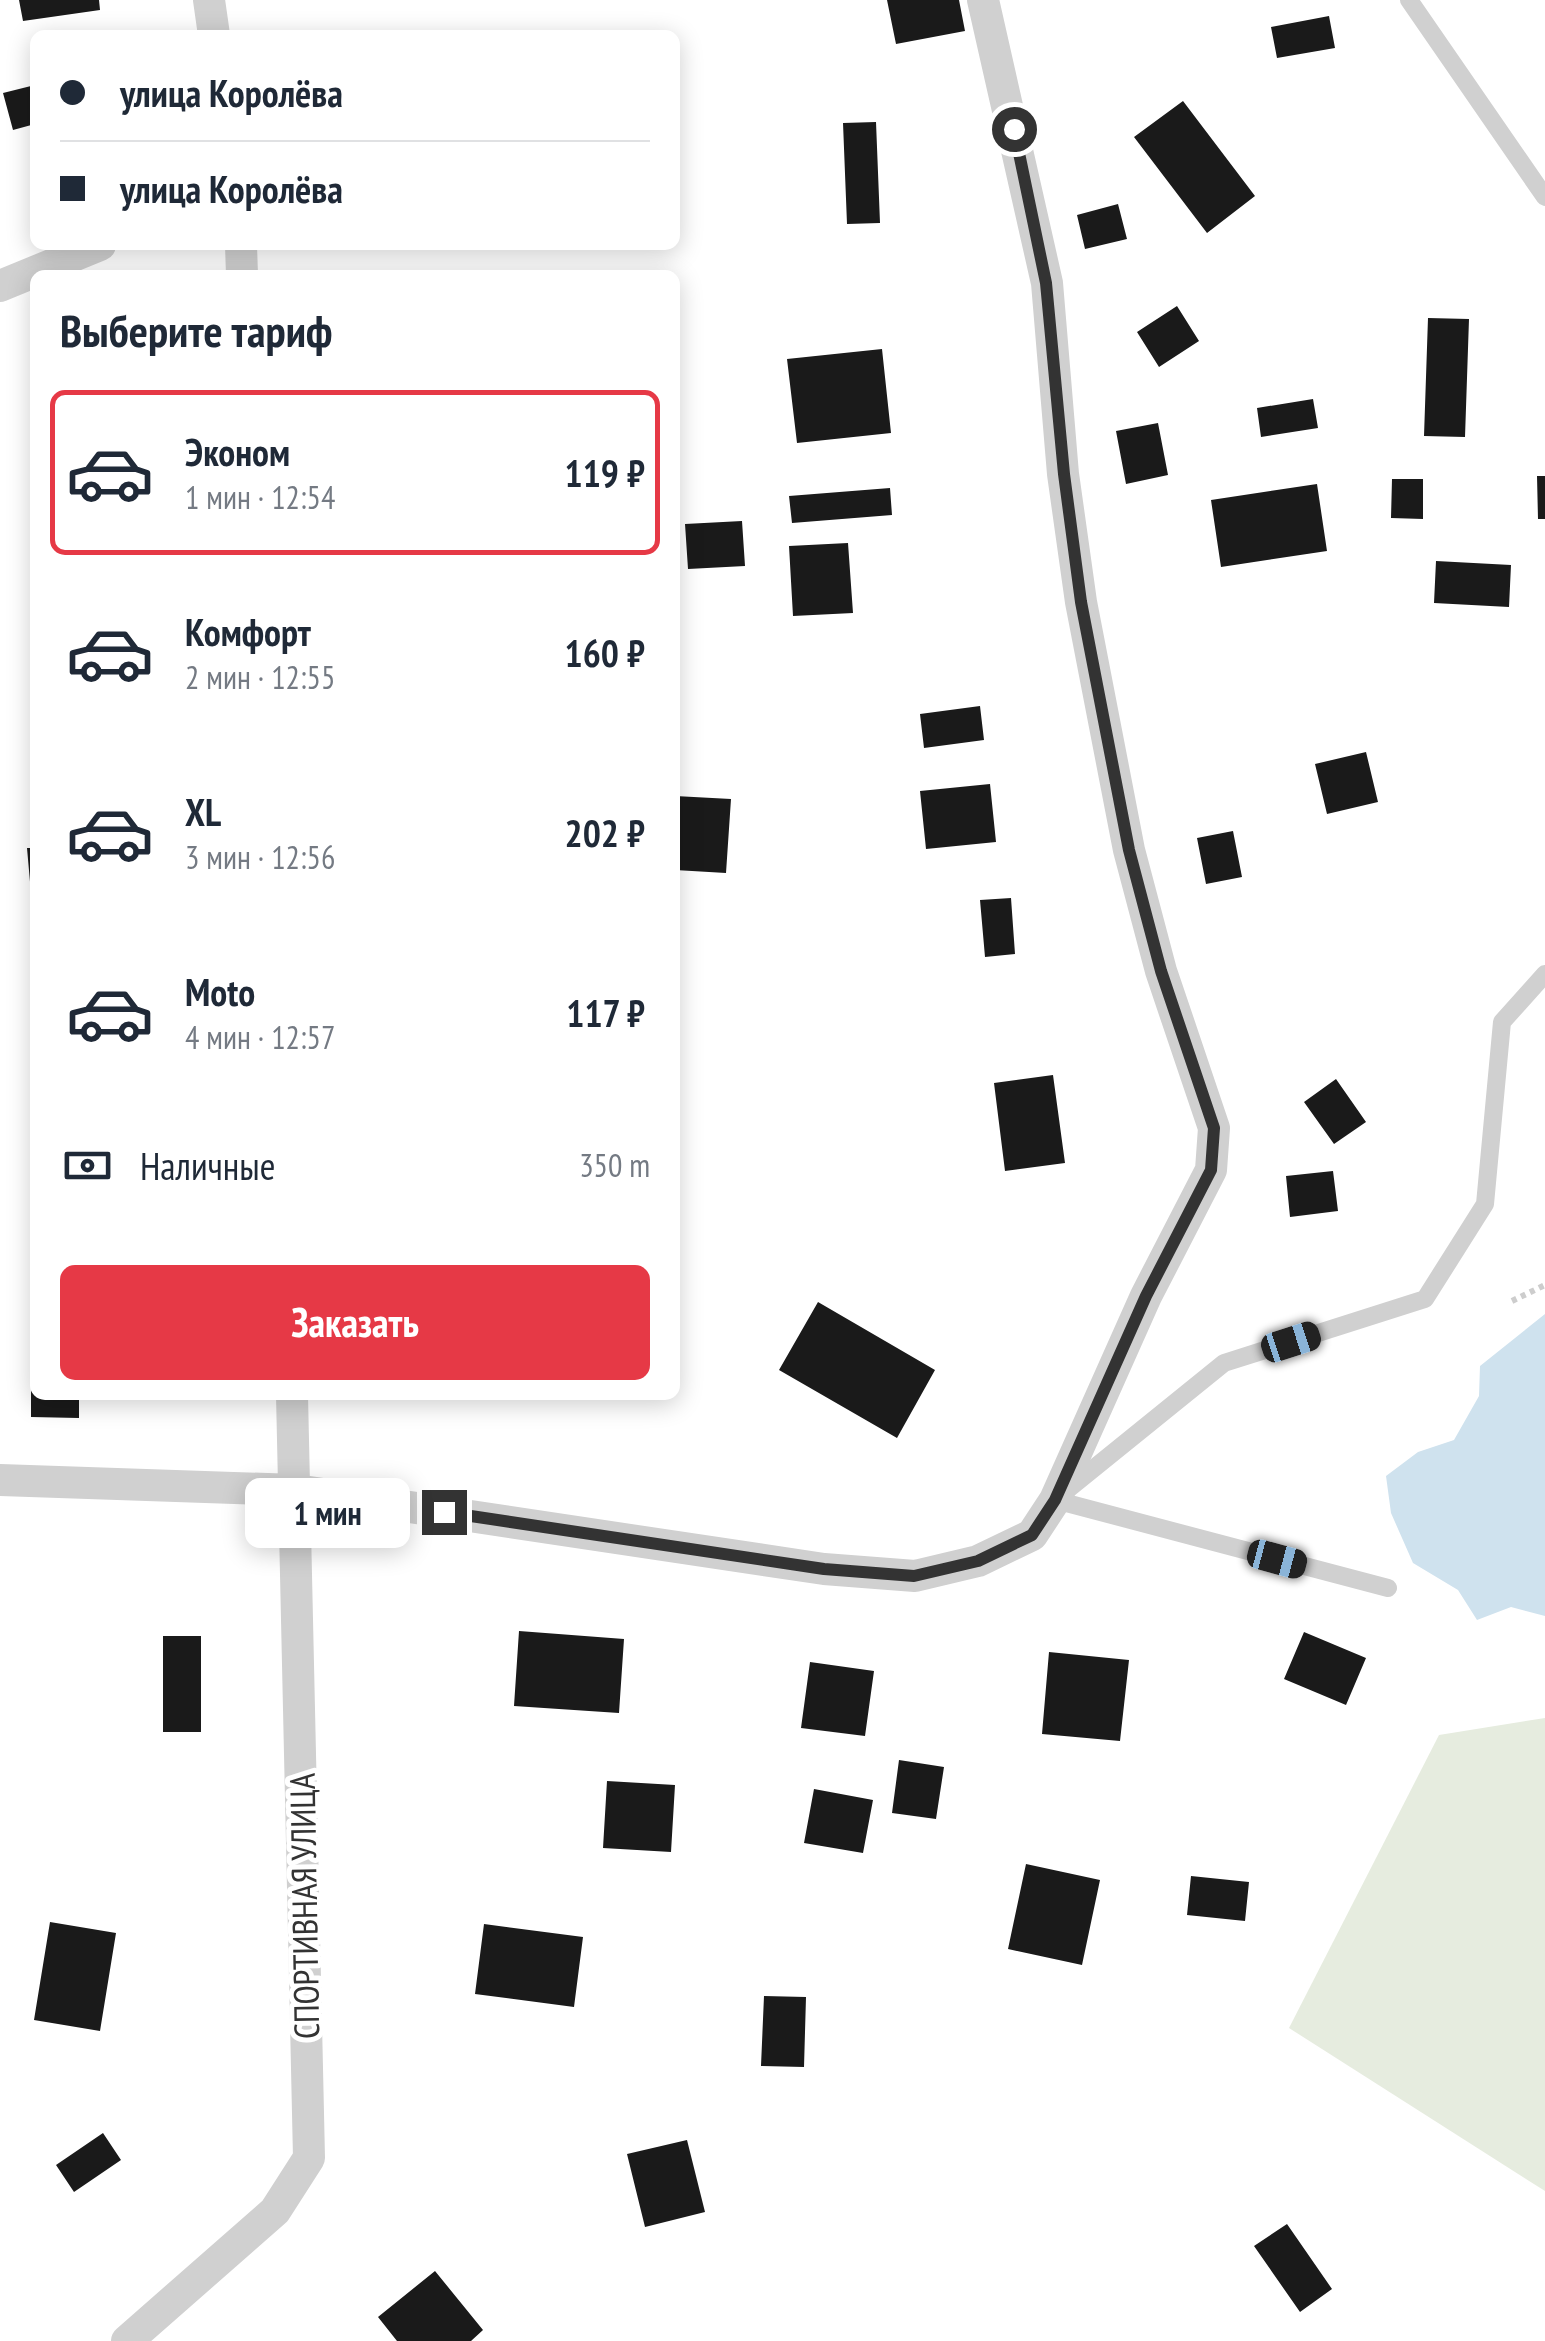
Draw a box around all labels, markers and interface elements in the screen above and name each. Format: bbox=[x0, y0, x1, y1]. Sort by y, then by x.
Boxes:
text: улица Королёва bbox=[120, 68, 343, 117]
route start bbox=[992, 107, 1037, 152]
text: улица Королёва bbox=[120, 164, 343, 213]
text: Выберите тариф bbox=[60, 301, 332, 359]
text: Эконом bbox=[185, 427, 290, 476]
icon: car bbox=[65, 428, 155, 518]
text: 119 ₽ bbox=[565, 448, 645, 497]
text: 1 мин · 12:54 bbox=[185, 476, 335, 518]
text: Комфорт bbox=[185, 607, 311, 656]
icon: car bbox=[65, 608, 155, 698]
text: 160 ₽ bbox=[565, 628, 645, 677]
text: 2 мин · 12:55 bbox=[185, 656, 335, 698]
text: XL bbox=[185, 787, 221, 836]
icon: car bbox=[65, 788, 155, 878]
text: 202 ₽ bbox=[565, 808, 645, 857]
text: 3 мин · 12:56 bbox=[185, 836, 335, 878]
text: Moto bbox=[185, 967, 255, 1016]
icon: car bbox=[65, 968, 155, 1058]
text: 117 ₽ bbox=[566, 988, 645, 1037]
text: 4 мин · 12:57 bbox=[185, 1016, 335, 1058]
icon: cash bbox=[60, 1138, 115, 1193]
text: Наличные bbox=[140, 1141, 275, 1190]
text: 350 m bbox=[579, 1144, 650, 1186]
button: Заказать bbox=[60, 1265, 650, 1380]
car bbox=[1258, 1318, 1324, 1366]
callout: 1 мин bbox=[244, 1477, 409, 1547]
route end bbox=[422, 1490, 467, 1535]
text: 1 мин bbox=[293, 1492, 362, 1534]
car bbox=[1244, 1537, 1310, 1581]
street label: СПОРТИВНАЯ УЛИЦА bbox=[279, 1772, 329, 2039]

